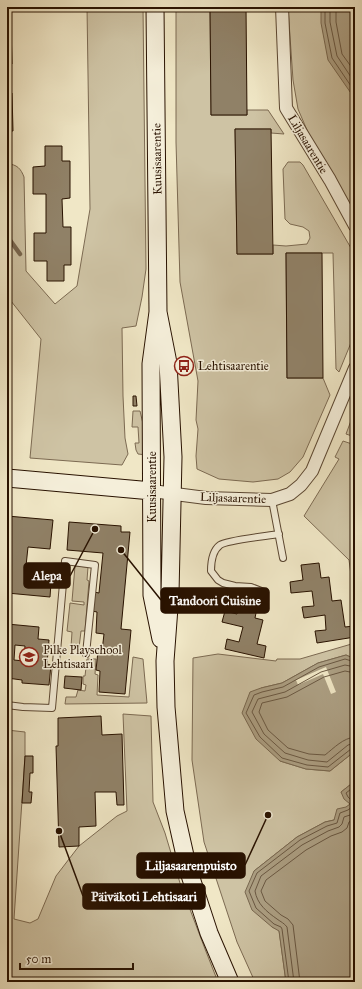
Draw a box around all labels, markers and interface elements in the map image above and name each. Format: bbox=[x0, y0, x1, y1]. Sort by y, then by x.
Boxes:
street label: Liljasaarentie bbox=[285, 112, 331, 176]
street label: Kuusisaarentie bbox=[149, 123, 165, 195]
bus stop icon: Lehtisaarentie bbox=[173, 355, 195, 377]
place label: Lehtisaarentie bbox=[198, 359, 269, 373]
street label: Kuusisaarentie bbox=[145, 451, 159, 523]
street label: Liljasaarentie bbox=[200, 490, 266, 506]
callout: Alepa bbox=[24, 563, 70, 588]
text: Alepa bbox=[31, 568, 62, 584]
callout: Tandoori Cuisine bbox=[161, 588, 269, 613]
text: Tandoori Cuisine bbox=[168, 593, 261, 609]
place label: Pilke Playschool Lehtisaari bbox=[43, 643, 122, 671]
school or university icon: Pilke Playschool Lehtisaari bbox=[18, 646, 40, 668]
callout: Liljasaarenpuisto bbox=[137, 853, 245, 878]
text: Liljasaarenpuisto bbox=[145, 858, 237, 874]
callout: Päiväkoti Lehtisaari bbox=[83, 884, 205, 909]
text: Päiväkoti Lehtisaari bbox=[91, 889, 197, 905]
scale bar bbox=[20, 945, 133, 971]
text: 50 m bbox=[26, 952, 51, 966]

